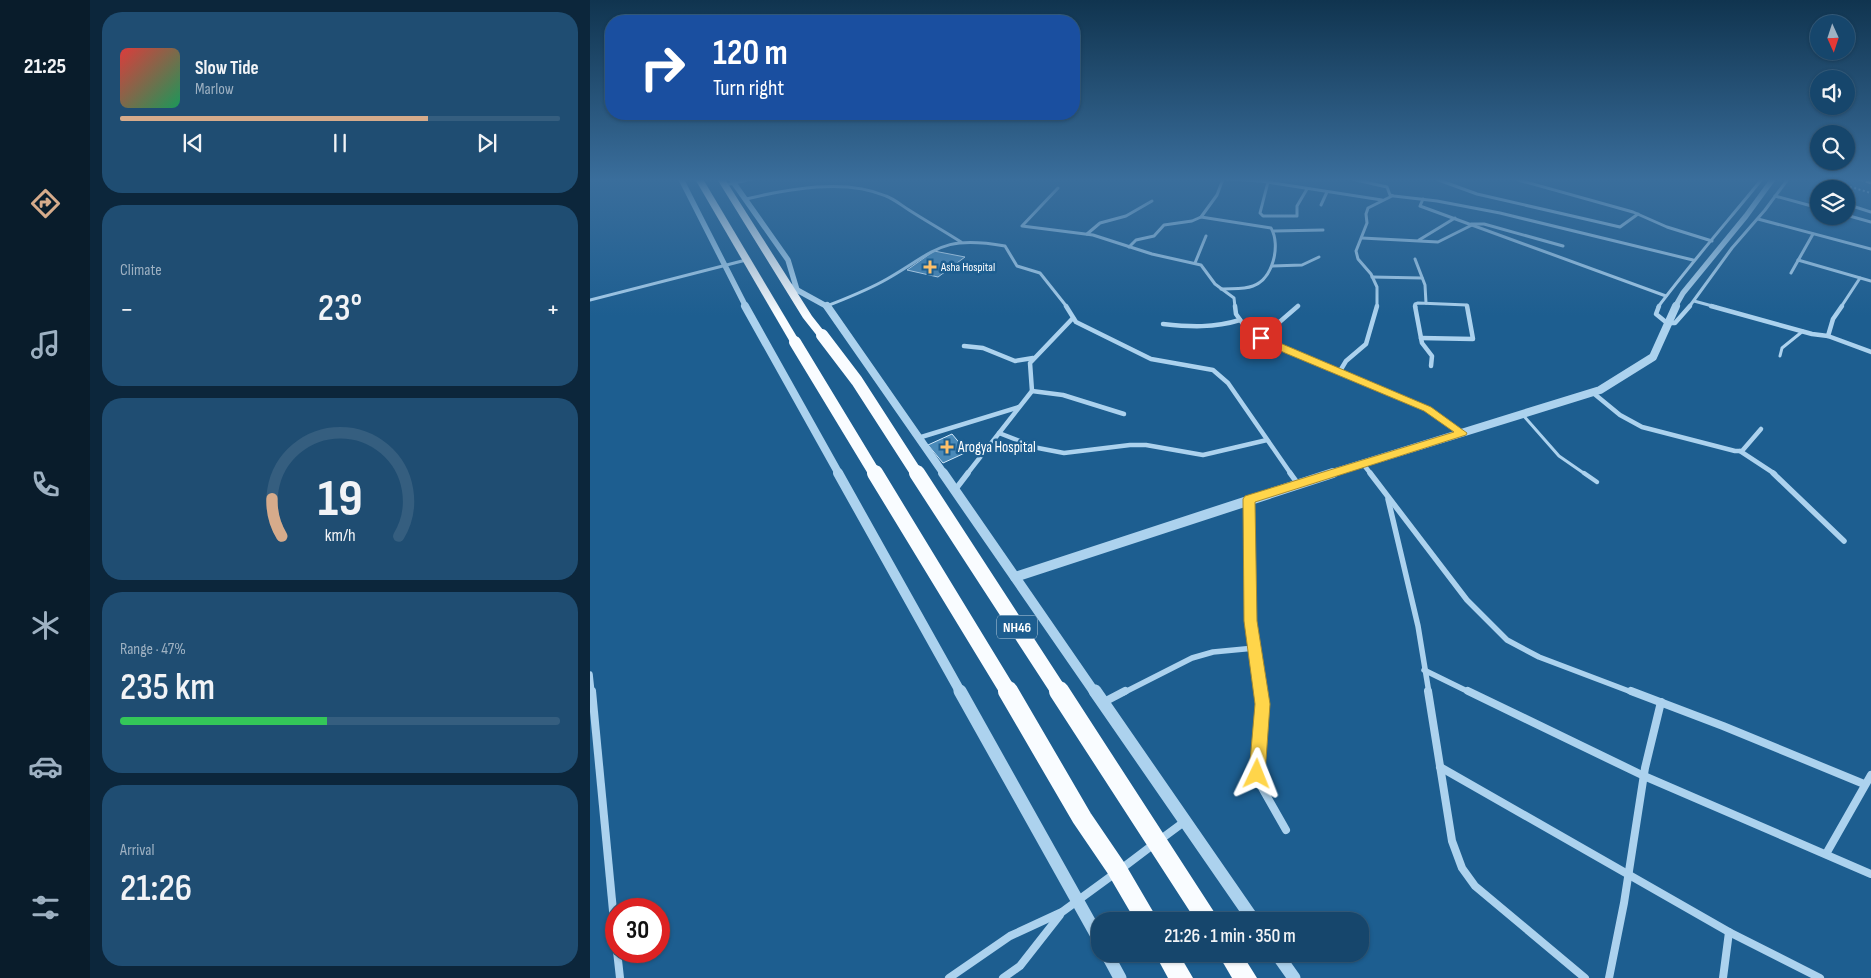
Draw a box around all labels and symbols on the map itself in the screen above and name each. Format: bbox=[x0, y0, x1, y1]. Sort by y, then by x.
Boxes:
north arrow bbox=[1810, 15, 1855, 60]
marker: Asha Hospital bbox=[923, 260, 937, 274]
place label: Asha Hospital bbox=[940, 260, 995, 275]
pin bbox=[1240, 317, 1282, 359]
place label: Arogya Hospital bbox=[957, 438, 1036, 457]
marker: Arogya Hospital bbox=[940, 440, 954, 454]
road number: NH46 bbox=[997, 616, 1037, 638]
position arrow bbox=[1230, 747, 1282, 799]
speed limit sign: 30 bbox=[605, 898, 670, 963]

